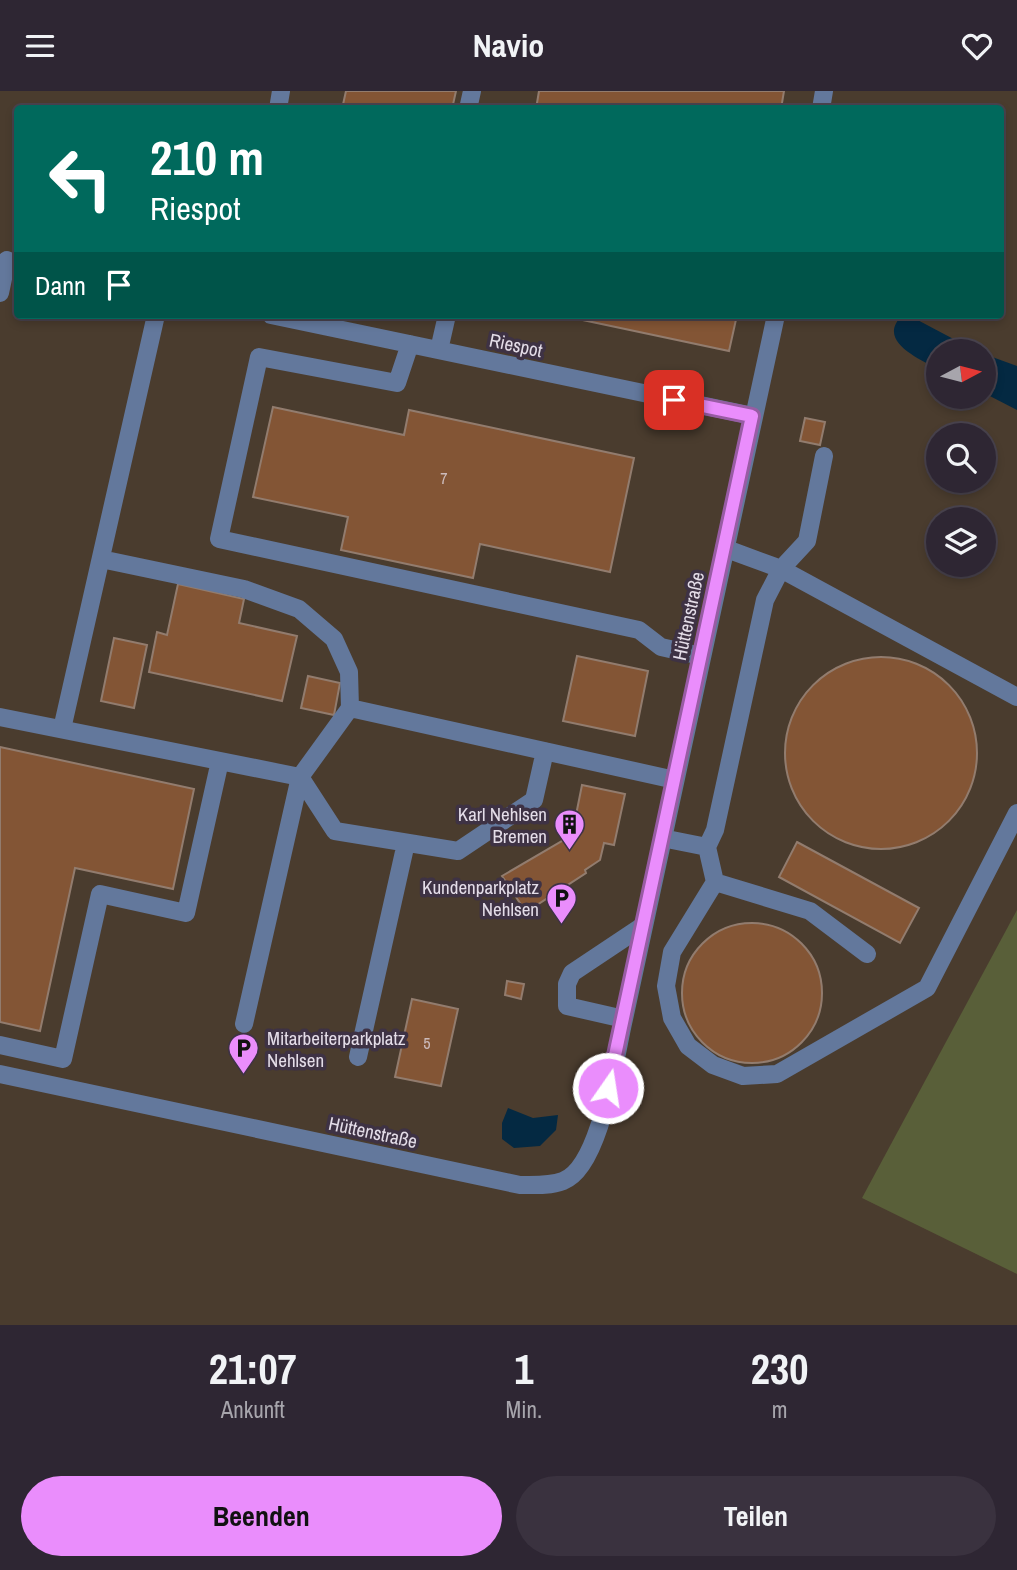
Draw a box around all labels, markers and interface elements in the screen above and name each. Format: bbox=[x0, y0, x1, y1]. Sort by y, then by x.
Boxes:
text: Navio bbox=[473, 24, 544, 67]
icon: menu bbox=[21, 27, 59, 65]
icon: heart bbox=[958, 27, 996, 65]
text: 210 m bbox=[150, 124, 264, 190]
icon: left bbox=[35, 133, 126, 224]
text: Riespot bbox=[150, 187, 240, 230]
icon: arrive bbox=[100, 266, 138, 304]
text: Dann bbox=[35, 268, 86, 303]
street label: Riespot bbox=[487, 327, 546, 363]
north arrow bbox=[926, 339, 996, 409]
map controls bbox=[926, 339, 996, 577]
pin bbox=[644, 370, 704, 430]
icon: arrive bbox=[655, 381, 693, 419]
button: search bbox=[926, 423, 996, 493]
house number: 7 bbox=[440, 467, 448, 489]
button: layers bbox=[926, 507, 996, 577]
street label: Hüttenstraße bbox=[666, 569, 710, 663]
place label: Karl Nehlsen Bremen bbox=[458, 801, 547, 849]
building icon: Karl Nehlsen Bremen bbox=[553, 808, 587, 852]
place label: Kundenparkplatz Nehlsen bbox=[422, 874, 539, 922]
parking icon: Kundenparkplatz Nehlsen bbox=[545, 881, 579, 925]
place label: Mitarbeiterparkplatz Nehlsen bbox=[267, 1025, 406, 1073]
parking icon: Mitarbeiterparkplatz Nehlsen bbox=[227, 1032, 261, 1076]
house number: 5 bbox=[423, 1032, 431, 1054]
position arrow bbox=[571, 1051, 645, 1125]
street label: Hüttenstraße bbox=[326, 1110, 420, 1154]
text: 21:07 bbox=[209, 1341, 297, 1397]
text: 1 bbox=[514, 1341, 533, 1397]
text: 230 bbox=[751, 1341, 808, 1397]
text: Ankunft bbox=[221, 1394, 285, 1425]
text: Min. bbox=[505, 1394, 542, 1425]
text: m bbox=[772, 1394, 787, 1425]
button: Beenden bbox=[21, 1476, 502, 1556]
button: Teilen bbox=[516, 1476, 996, 1556]

